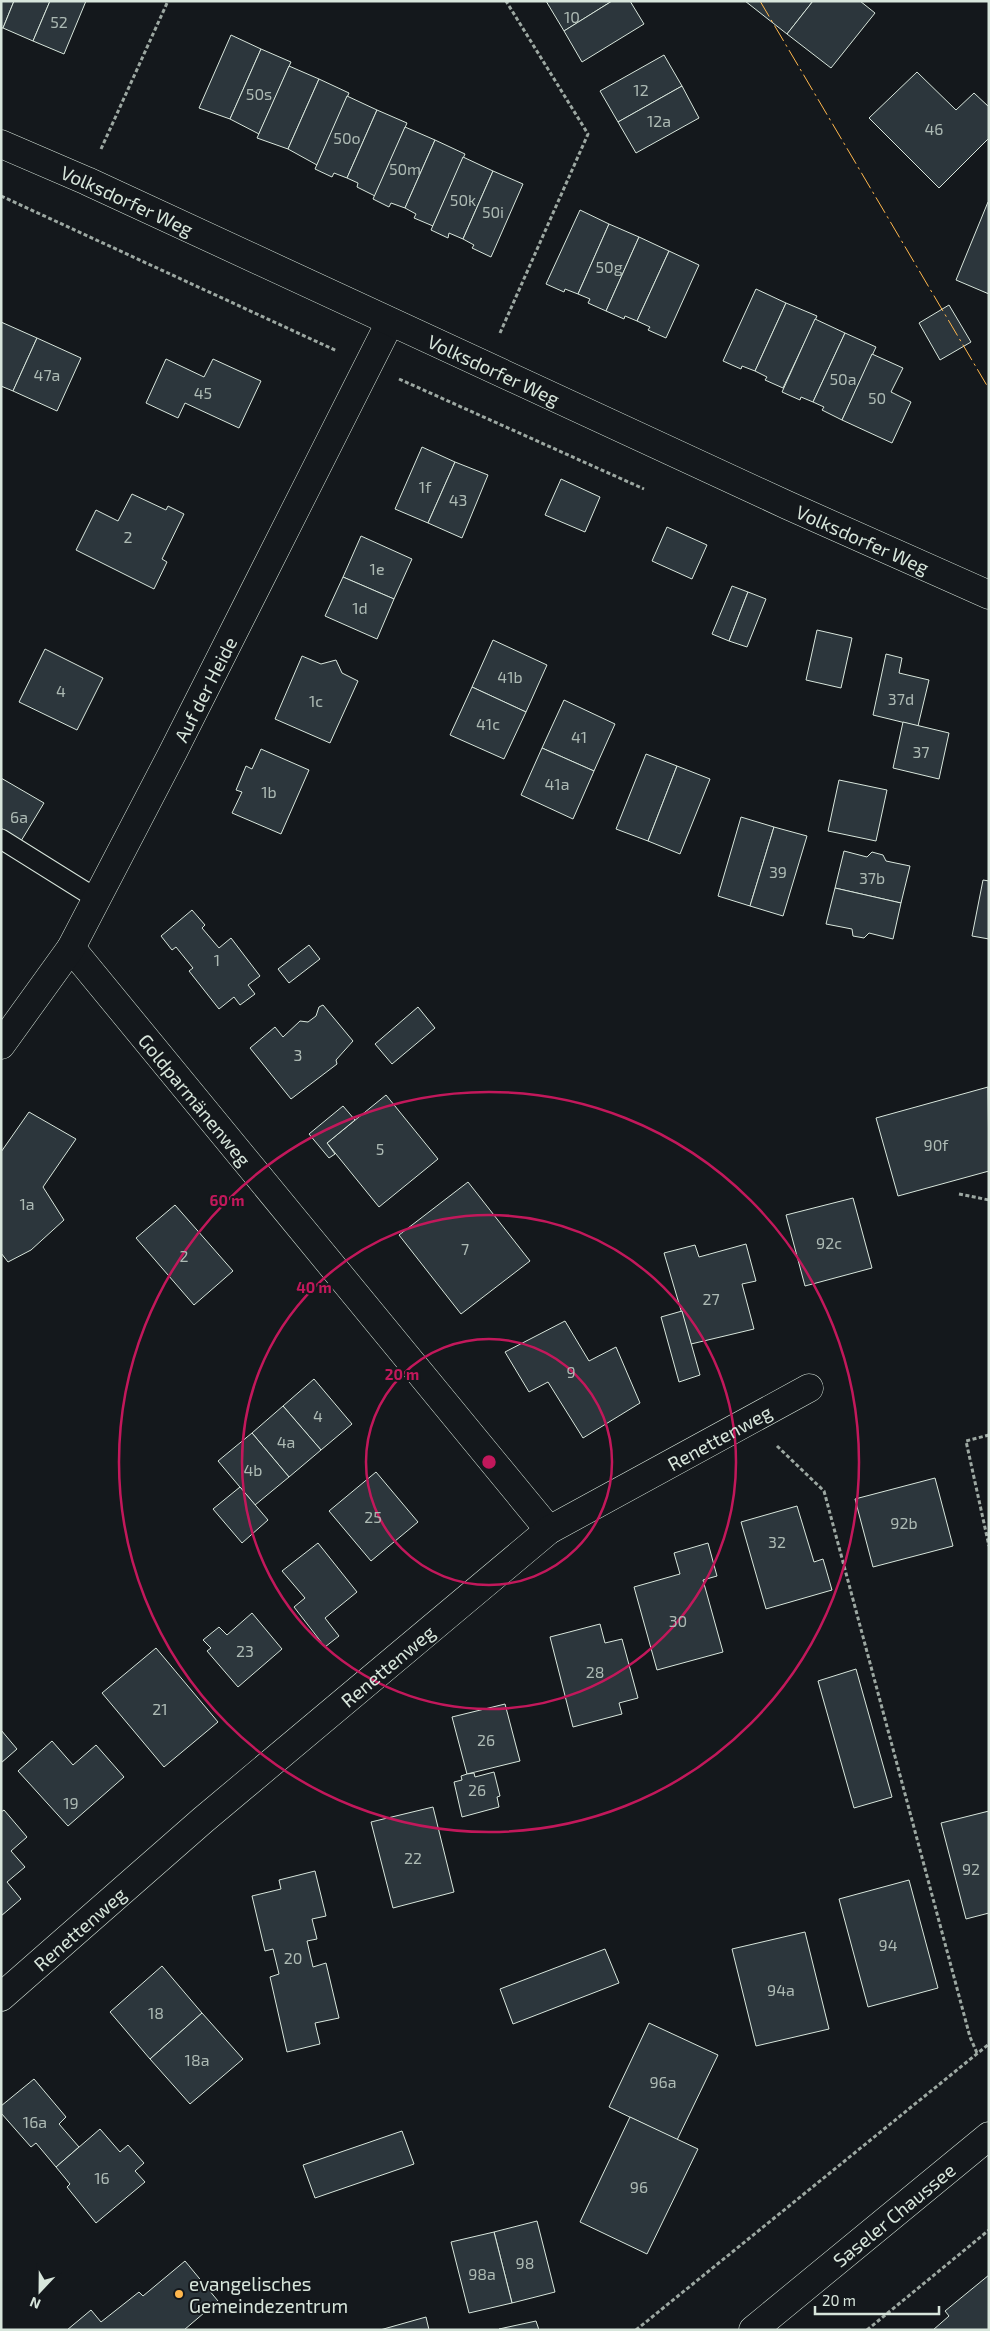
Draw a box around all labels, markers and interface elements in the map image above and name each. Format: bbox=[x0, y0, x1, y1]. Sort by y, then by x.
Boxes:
house number: 10 bbox=[564, 7, 580, 26]
house number: 52 bbox=[50, 12, 68, 31]
house number: 12 bbox=[633, 80, 649, 99]
house number: 50s bbox=[246, 84, 272, 103]
house number: 12a bbox=[647, 111, 671, 130]
house number: 46 bbox=[925, 119, 944, 138]
house number: 50o bbox=[333, 128, 361, 147]
house number: 50m bbox=[389, 159, 421, 178]
street label: Volksdorfer Weg bbox=[58, 160, 197, 240]
house number: 50k bbox=[450, 190, 476, 209]
house number: 50i bbox=[482, 202, 504, 221]
house number: 50g bbox=[595, 257, 623, 276]
street label: Volksdorfer Weg bbox=[424, 329, 564, 410]
house number: 47a bbox=[34, 365, 60, 384]
house number: 50a bbox=[829, 369, 857, 388]
house number: 45 bbox=[194, 383, 212, 402]
house number: 50 bbox=[868, 388, 886, 407]
house number: 1f bbox=[419, 477, 432, 496]
house number: 43 bbox=[449, 490, 467, 509]
street label: Volksdorfer Weg bbox=[793, 499, 933, 579]
house number: 2 bbox=[124, 527, 133, 546]
house number: 1e bbox=[370, 559, 384, 578]
house number: 1d bbox=[352, 598, 368, 617]
street label: Auf der Heide bbox=[169, 633, 241, 746]
house number: 41b bbox=[497, 667, 523, 686]
house number: 4 bbox=[56, 681, 66, 700]
house number: 37d bbox=[888, 689, 914, 708]
house number: 1c bbox=[309, 691, 323, 710]
house number: 41c bbox=[476, 714, 500, 733]
house number: 41 bbox=[571, 727, 587, 746]
house number: 37 bbox=[912, 742, 930, 761]
house number: 41a bbox=[545, 774, 570, 793]
house number: 1b bbox=[261, 782, 277, 801]
house number: 6a bbox=[10, 807, 28, 826]
house number: 39 bbox=[769, 862, 787, 881]
house number: 37b bbox=[859, 868, 885, 887]
house number: 1 bbox=[214, 950, 220, 969]
street label: Goldparmänenweg bbox=[134, 1029, 257, 1171]
house number: 3 bbox=[294, 1045, 302, 1064]
house number: 90f bbox=[924, 1135, 949, 1154]
house number: 5 bbox=[376, 1139, 384, 1158]
text: 60 m bbox=[210, 1191, 244, 1209]
house number: 1a bbox=[19, 1194, 35, 1213]
house number: 92c bbox=[816, 1233, 842, 1252]
house number: 7 bbox=[461, 1239, 469, 1258]
house number: 2 bbox=[180, 1246, 189, 1265]
text: 40 m bbox=[296, 1278, 332, 1296]
house number: 27 bbox=[702, 1289, 720, 1308]
house number: 9 bbox=[566, 1362, 576, 1381]
text: 20 m bbox=[385, 1365, 419, 1383]
street label: Renettenweg bbox=[663, 1399, 776, 1475]
house number: 4 bbox=[313, 1406, 323, 1425]
house number: 4a bbox=[277, 1432, 295, 1451]
centre of rings bbox=[480, 1453, 498, 1471]
house number: 4b bbox=[244, 1460, 262, 1479]
house number: 25 bbox=[364, 1507, 382, 1526]
house number: 92b bbox=[890, 1513, 918, 1532]
house number: 32 bbox=[768, 1532, 786, 1551]
house number: 30 bbox=[669, 1611, 687, 1630]
street label: Renettenweg bbox=[336, 1619, 439, 1711]
house number: 23 bbox=[236, 1641, 254, 1660]
house number: 28 bbox=[586, 1662, 604, 1681]
house number: 21 bbox=[152, 1699, 168, 1718]
house number: 26 bbox=[477, 1730, 495, 1749]
house number: 26 bbox=[468, 1780, 486, 1799]
house number: 19 bbox=[63, 1793, 79, 1812]
house number: 22 bbox=[404, 1848, 422, 1867]
house number: 92 bbox=[962, 1859, 980, 1878]
street label: Renettenweg bbox=[28, 1882, 130, 1975]
house number: 94 bbox=[879, 1935, 898, 1954]
house number: 20 bbox=[284, 1948, 302, 1967]
house number: 94a bbox=[767, 1980, 795, 1999]
house number: 18 bbox=[148, 2003, 164, 2022]
house number: 18a bbox=[185, 2050, 209, 2069]
house number: 96a bbox=[649, 2072, 677, 2091]
house number: 16a bbox=[23, 2112, 47, 2131]
street label: Saseler Chaussee bbox=[828, 2158, 959, 2271]
house number: 16 bbox=[94, 2168, 110, 2187]
house number: 96 bbox=[630, 2177, 648, 2196]
house number: 98 bbox=[516, 2253, 534, 2272]
house number: 98a bbox=[468, 2264, 496, 2283]
north arrow bbox=[15, 2266, 65, 2316]
place label: evangelisches Gemeindezentrum bbox=[189, 2272, 348, 2317]
scale bar bbox=[815, 2284, 939, 2316]
marker: evangelisches Gemeindezentrum bbox=[173, 2288, 185, 2300]
text: 20 m bbox=[822, 2291, 856, 2309]
text: N bbox=[27, 2294, 43, 2313]

